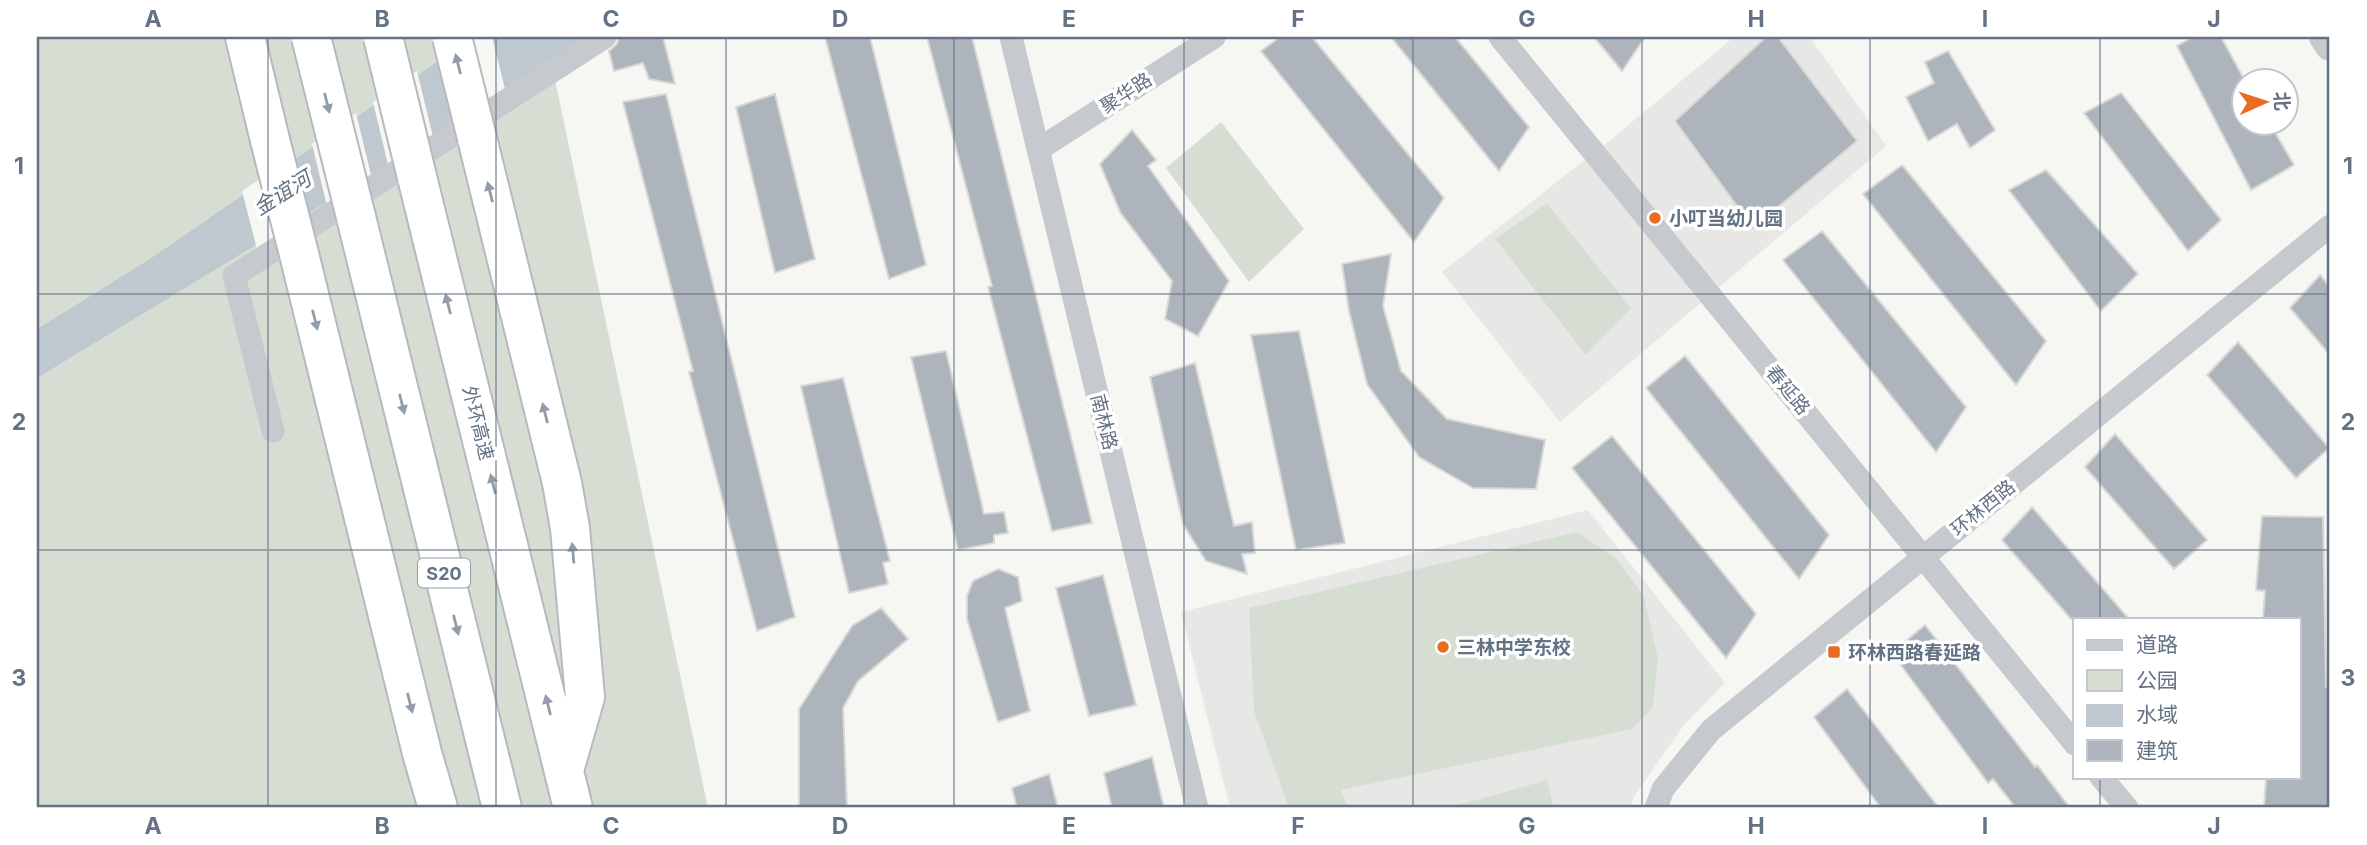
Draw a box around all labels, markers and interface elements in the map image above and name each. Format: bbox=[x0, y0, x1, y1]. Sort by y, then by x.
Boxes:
text: A bbox=[144, 5, 162, 33]
text: B bbox=[374, 5, 390, 33]
text: C bbox=[602, 5, 620, 33]
text: D bbox=[832, 5, 848, 33]
text: E bbox=[1062, 5, 1076, 33]
text: F bbox=[1291, 5, 1305, 33]
text: G bbox=[1518, 5, 1536, 33]
text: H bbox=[1747, 5, 1765, 33]
text: I bbox=[1982, 5, 1988, 33]
text: J bbox=[2207, 5, 2221, 33]
one-way arrow bbox=[453, 52, 464, 74]
north arrow bbox=[2230, 66, 2300, 136]
street label: 聚华路 bbox=[1096, 68, 1156, 118]
text: 北 bbox=[2269, 91, 2293, 111]
one-way arrow bbox=[322, 92, 333, 114]
text: 1 bbox=[14, 152, 24, 180]
text: 1 bbox=[2343, 152, 2353, 180]
water label: 金谊河 bbox=[249, 164, 319, 220]
one-way arrow bbox=[484, 181, 495, 203]
place label: 小叮当幼儿园 bbox=[1669, 207, 1783, 230]
marker: 小叮当幼儿园 bbox=[1647, 210, 1663, 226]
one-way arrow bbox=[443, 293, 454, 315]
one-way arrow bbox=[310, 309, 321, 331]
street label: 春延路 bbox=[1761, 361, 1815, 419]
street label: 外环高速 bbox=[458, 383, 498, 463]
street label: 南林路 bbox=[1086, 392, 1122, 452]
one-way arrow bbox=[397, 394, 408, 416]
one-way arrow bbox=[539, 401, 550, 423]
text: 2 bbox=[12, 408, 26, 436]
text: 2 bbox=[2341, 408, 2355, 436]
one-way arrow bbox=[487, 473, 498, 495]
street label: 环林西路 bbox=[1946, 475, 2020, 541]
one-way arrow bbox=[567, 542, 578, 564]
road number: S20 bbox=[418, 558, 470, 588]
one-way arrow bbox=[451, 614, 462, 636]
legend bbox=[2073, 618, 2300, 778]
text: 道路 bbox=[2136, 632, 2178, 657]
place label: 三林中学东校 bbox=[1457, 636, 1571, 659]
marker: 三林中学东校 bbox=[1435, 639, 1451, 655]
place label: 环林西路春延路 bbox=[1848, 641, 1981, 664]
marker: 环林西路春延路 bbox=[1826, 644, 1842, 660]
text: 3 bbox=[12, 664, 26, 692]
text: 3 bbox=[2341, 664, 2355, 692]
text: 公园 bbox=[2136, 668, 2178, 693]
one-way arrow bbox=[405, 692, 416, 714]
one-way arrow bbox=[542, 694, 553, 716]
text: 水域 bbox=[2136, 702, 2178, 727]
text: 建筑 bbox=[2136, 738, 2178, 763]
text: A bbox=[144, 812, 162, 840]
text: B bbox=[374, 812, 390, 840]
text: C bbox=[602, 812, 620, 840]
text: D bbox=[832, 812, 848, 840]
text: E bbox=[1062, 812, 1076, 840]
text: F bbox=[1291, 812, 1305, 840]
text: G bbox=[1518, 812, 1536, 840]
text: H bbox=[1747, 812, 1765, 840]
text: I bbox=[1982, 812, 1988, 840]
text: J bbox=[2207, 812, 2221, 840]

